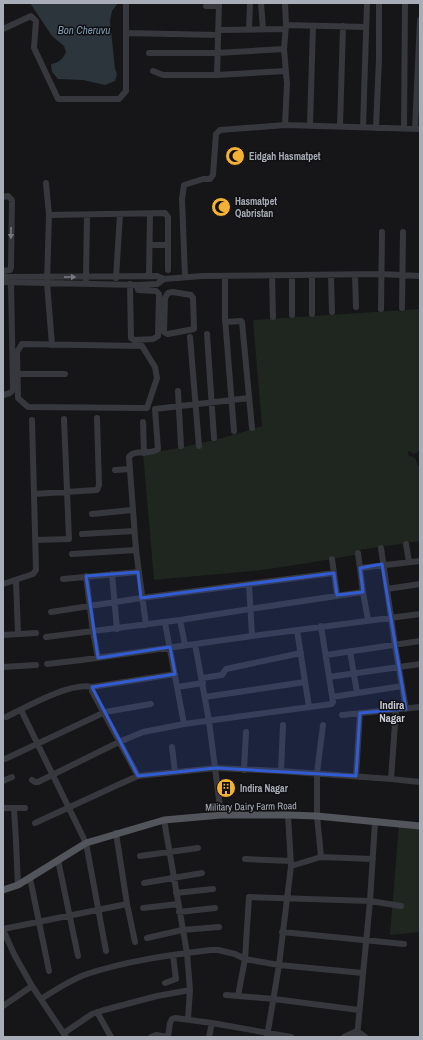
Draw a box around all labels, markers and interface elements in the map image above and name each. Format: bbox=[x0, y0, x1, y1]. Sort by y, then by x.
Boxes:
water label: Bon Cheruvu bbox=[58, 23, 110, 37]
mosque icon: Eidgah Hasmatpet bbox=[224, 145, 246, 167]
place label: Eidgah Hasmatpet bbox=[249, 150, 321, 163]
place label: Hasmatpet Qabristan bbox=[235, 195, 277, 220]
mosque icon: Hasmatpet Qabristan bbox=[210, 196, 232, 218]
one-way arrow bbox=[8, 227, 14, 240]
one-way arrow bbox=[64, 273, 76, 280]
district label: Indira Nagar bbox=[379, 698, 405, 725]
building icon: Indira Nagar bbox=[215, 777, 237, 799]
place label: Indira Nagar bbox=[240, 782, 289, 795]
street label: Military Dairy Farm Road bbox=[205, 799, 297, 814]

